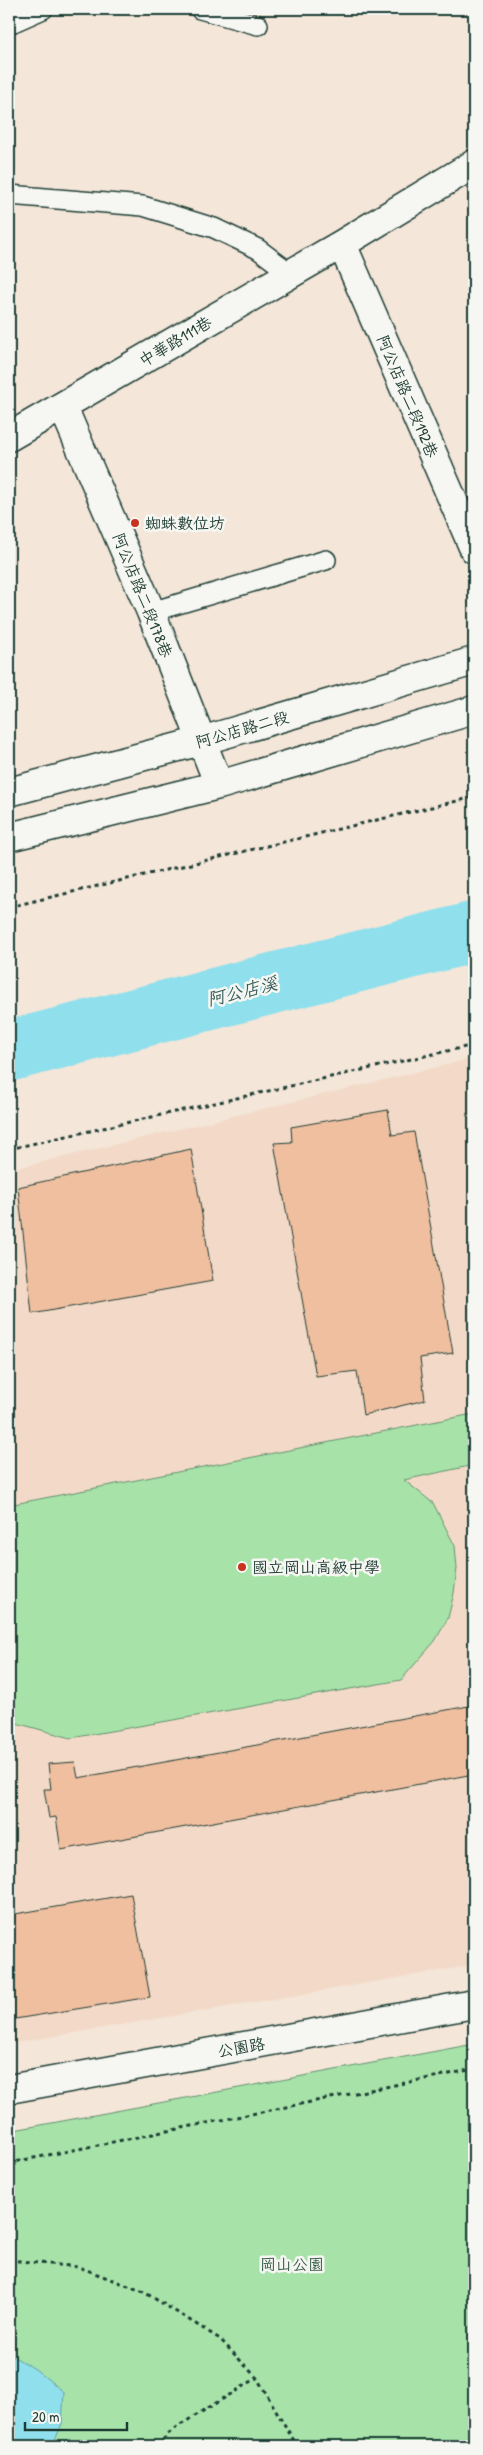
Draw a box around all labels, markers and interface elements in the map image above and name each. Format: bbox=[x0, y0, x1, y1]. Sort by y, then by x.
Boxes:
street label: 中華路111巷 bbox=[134, 311, 216, 371]
street label: 阿公店路二段192巷 bbox=[372, 331, 444, 461]
place label: 蜘蛛數位坊 bbox=[145, 512, 225, 534]
marker: 蜘蛛數位坊 bbox=[129, 517, 141, 529]
street label: 阿公店路二段178巷 bbox=[108, 529, 178, 661]
street label: 阿公店路二段 bbox=[193, 705, 291, 753]
water label: 阿公店溪 bbox=[204, 970, 281, 1012]
place label: 國立岡山高級中學 bbox=[252, 1556, 380, 1578]
marker: 國立岡山高級中學 bbox=[236, 1561, 248, 1573]
street label: 公園路 bbox=[215, 2032, 267, 2062]
park label: 岡山公園 bbox=[260, 2253, 324, 2275]
scale bar bbox=[25, 2400, 128, 2432]
text: 20 m bbox=[32, 2406, 59, 2427]

